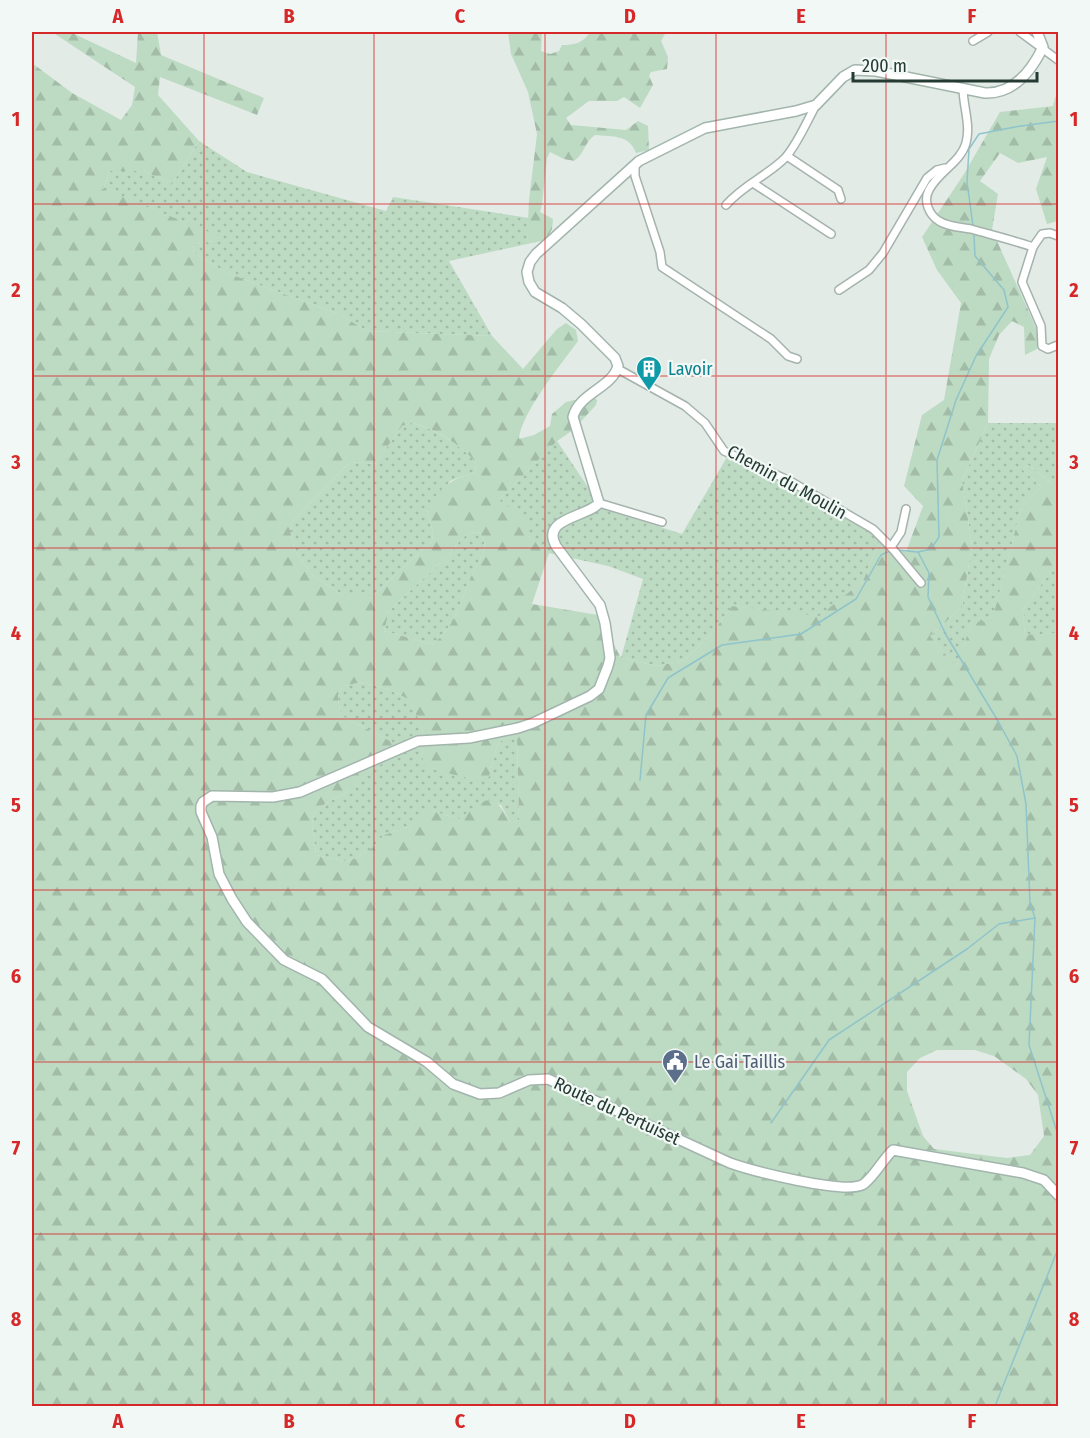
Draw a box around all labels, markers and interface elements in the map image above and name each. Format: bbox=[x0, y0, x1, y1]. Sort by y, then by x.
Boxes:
text: A bbox=[112, 4, 125, 28]
text: B bbox=[283, 4, 295, 28]
text: C bbox=[455, 4, 466, 28]
text: D bbox=[624, 4, 636, 28]
text: E bbox=[796, 4, 806, 28]
text: F bbox=[968, 4, 977, 28]
scale bar bbox=[853, 45, 1038, 83]
text: 200 m bbox=[862, 55, 907, 77]
text: 1 bbox=[12, 107, 20, 131]
text: 1 bbox=[1070, 107, 1078, 131]
text: 2 bbox=[10, 278, 21, 302]
text: 2 bbox=[1068, 278, 1079, 302]
building icon: Lavoir bbox=[634, 354, 664, 392]
place label: Lavoir bbox=[668, 358, 713, 380]
street label: Chemin du Moulin bbox=[723, 440, 851, 524]
text: 3 bbox=[10, 450, 21, 474]
text: 3 bbox=[1068, 450, 1079, 474]
text: 4 bbox=[11, 621, 21, 645]
text: 4 bbox=[1069, 621, 1079, 645]
text: 5 bbox=[11, 793, 21, 817]
text: 5 bbox=[1069, 793, 1079, 817]
text: 6 bbox=[11, 964, 21, 988]
text: 6 bbox=[1069, 964, 1079, 988]
public building icon: Le Gai Taillis bbox=[660, 1047, 690, 1085]
place label: Le Gai Taillis bbox=[694, 1051, 785, 1073]
street label: Route du Pertuiset bbox=[550, 1072, 684, 1150]
text: 7 bbox=[12, 1136, 21, 1160]
text: 7 bbox=[1070, 1136, 1079, 1160]
text: 8 bbox=[11, 1307, 22, 1331]
text: 8 bbox=[1069, 1307, 1080, 1331]
text: A bbox=[112, 1409, 125, 1433]
text: B bbox=[283, 1409, 295, 1433]
text: C bbox=[455, 1409, 466, 1433]
text: D bbox=[624, 1409, 636, 1433]
text: E bbox=[796, 1409, 806, 1433]
text: F bbox=[968, 1409, 977, 1433]

